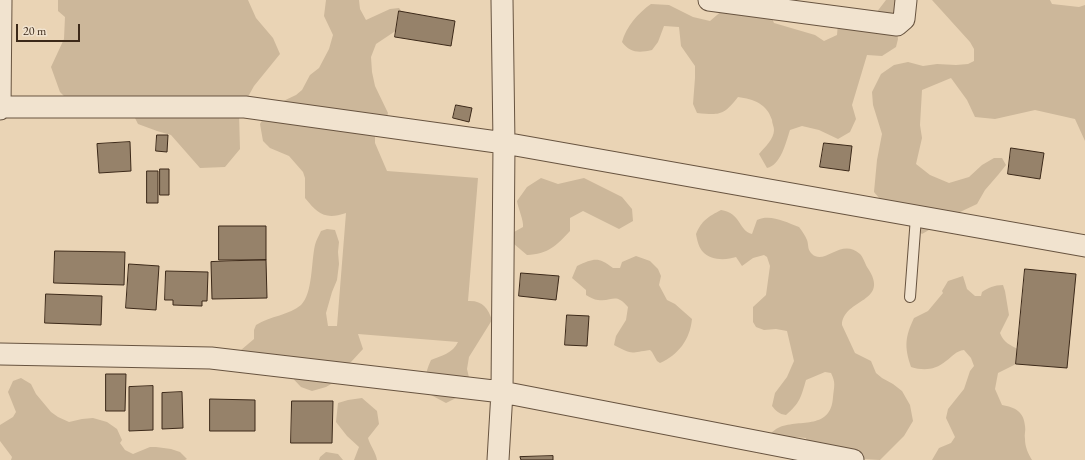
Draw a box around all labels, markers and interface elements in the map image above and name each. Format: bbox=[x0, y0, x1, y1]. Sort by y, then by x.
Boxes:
scale bar bbox=[18, 16, 82, 42]
text: 20 m bbox=[23, 23, 46, 39]

